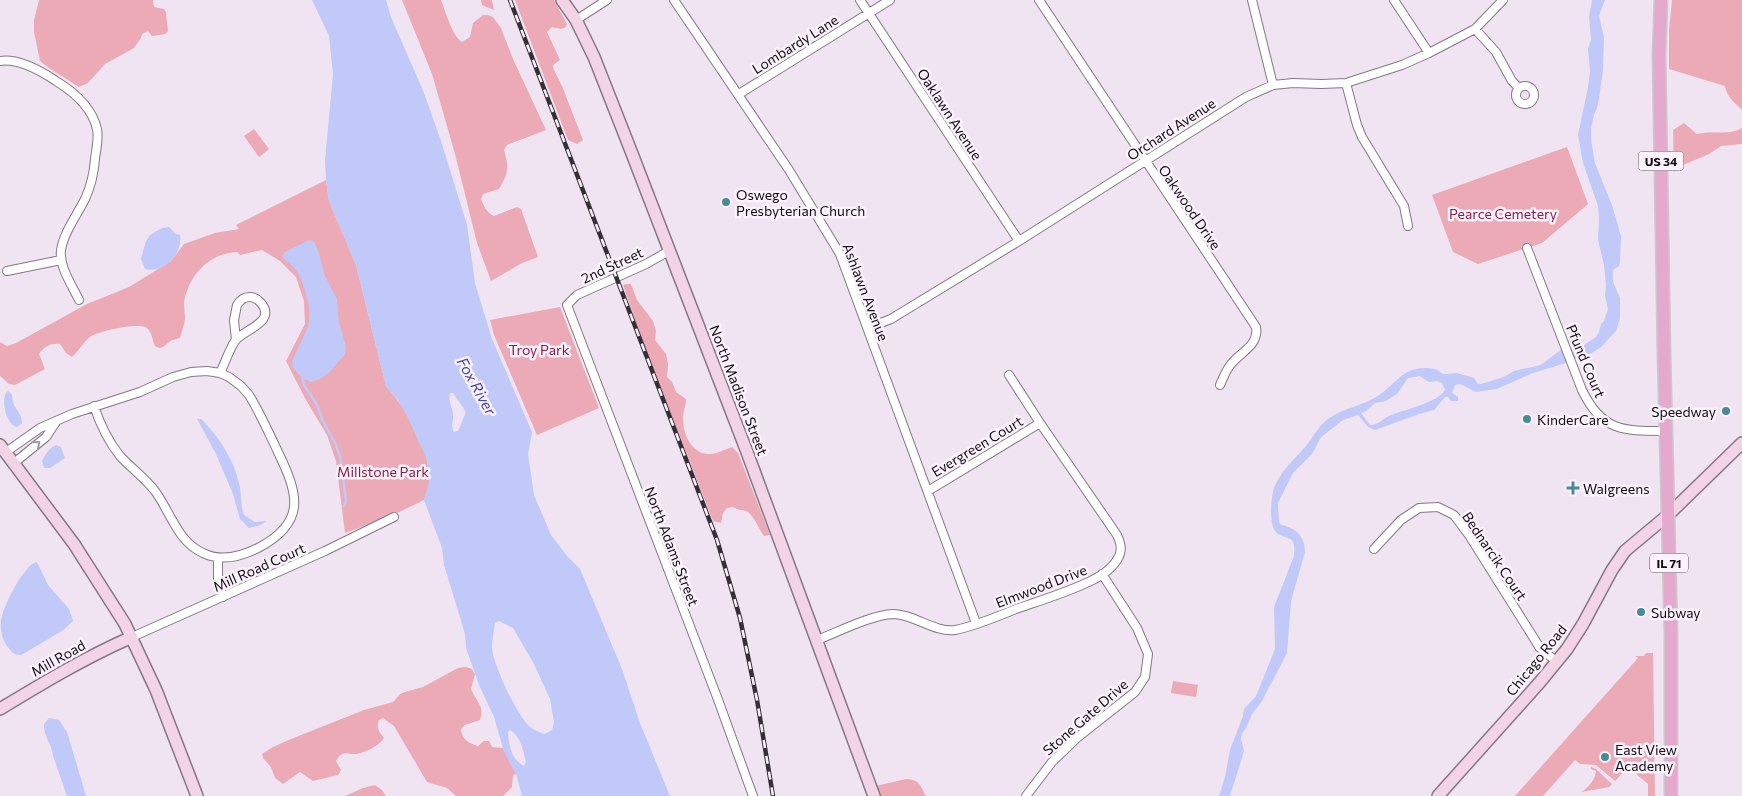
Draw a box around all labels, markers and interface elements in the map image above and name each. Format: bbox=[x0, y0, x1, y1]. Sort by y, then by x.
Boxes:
street label: Lombardy Lane bbox=[749, 11, 841, 77]
street label: Oaklawn Avenue bbox=[914, 65, 986, 163]
street label: Orchard Avenue bbox=[1124, 94, 1218, 164]
road number: US 34 bbox=[1638, 152, 1684, 170]
street label: Oakwood Drive bbox=[1155, 161, 1225, 253]
place label: Oswego Presbyterian Church bbox=[736, 186, 865, 219]
marker: Oswego Presbyterian Church bbox=[720, 196, 732, 208]
park label: Pearce Cemetery bbox=[1449, 205, 1557, 222]
street label: Ashlawn Avenue bbox=[840, 241, 892, 343]
street label: 2nd Street bbox=[578, 243, 646, 287]
street label: North Madison Street bbox=[706, 322, 772, 458]
street label: Pfund Court bbox=[1563, 322, 1609, 400]
park label: Troy Park bbox=[509, 341, 570, 358]
water label: Fox River bbox=[454, 354, 501, 419]
place label: Speedway bbox=[1651, 403, 1716, 420]
marker: Speedway bbox=[1720, 405, 1732, 417]
place label: KinderCare bbox=[1537, 411, 1609, 428]
street label: Evergreen Court bbox=[928, 412, 1026, 480]
marker: KinderCare bbox=[1521, 413, 1533, 425]
one-way arrow bbox=[31, 442, 40, 450]
park label: Millstone Park bbox=[337, 463, 429, 480]
place label: Walgreens bbox=[1583, 480, 1650, 497]
marker: Walgreens bbox=[1567, 482, 1579, 494]
street label: North Adams Street bbox=[641, 484, 703, 608]
street label: Bednarcik Court bbox=[1459, 509, 1531, 604]
street label: Mill Road Court bbox=[210, 539, 308, 595]
road number: IL 71 bbox=[1650, 554, 1688, 572]
street label: Elmwood Drive bbox=[993, 561, 1089, 611]
place label: Subway bbox=[1651, 604, 1701, 621]
marker: Subway bbox=[1635, 606, 1647, 618]
street label: Chicago Road bbox=[1502, 621, 1570, 699]
street label: Mill Road bbox=[28, 636, 88, 680]
street label: Stone Gate Drive bbox=[1039, 675, 1131, 759]
place label: East View Academy bbox=[1615, 741, 1677, 774]
marker: East View Academy bbox=[1599, 751, 1611, 763]

